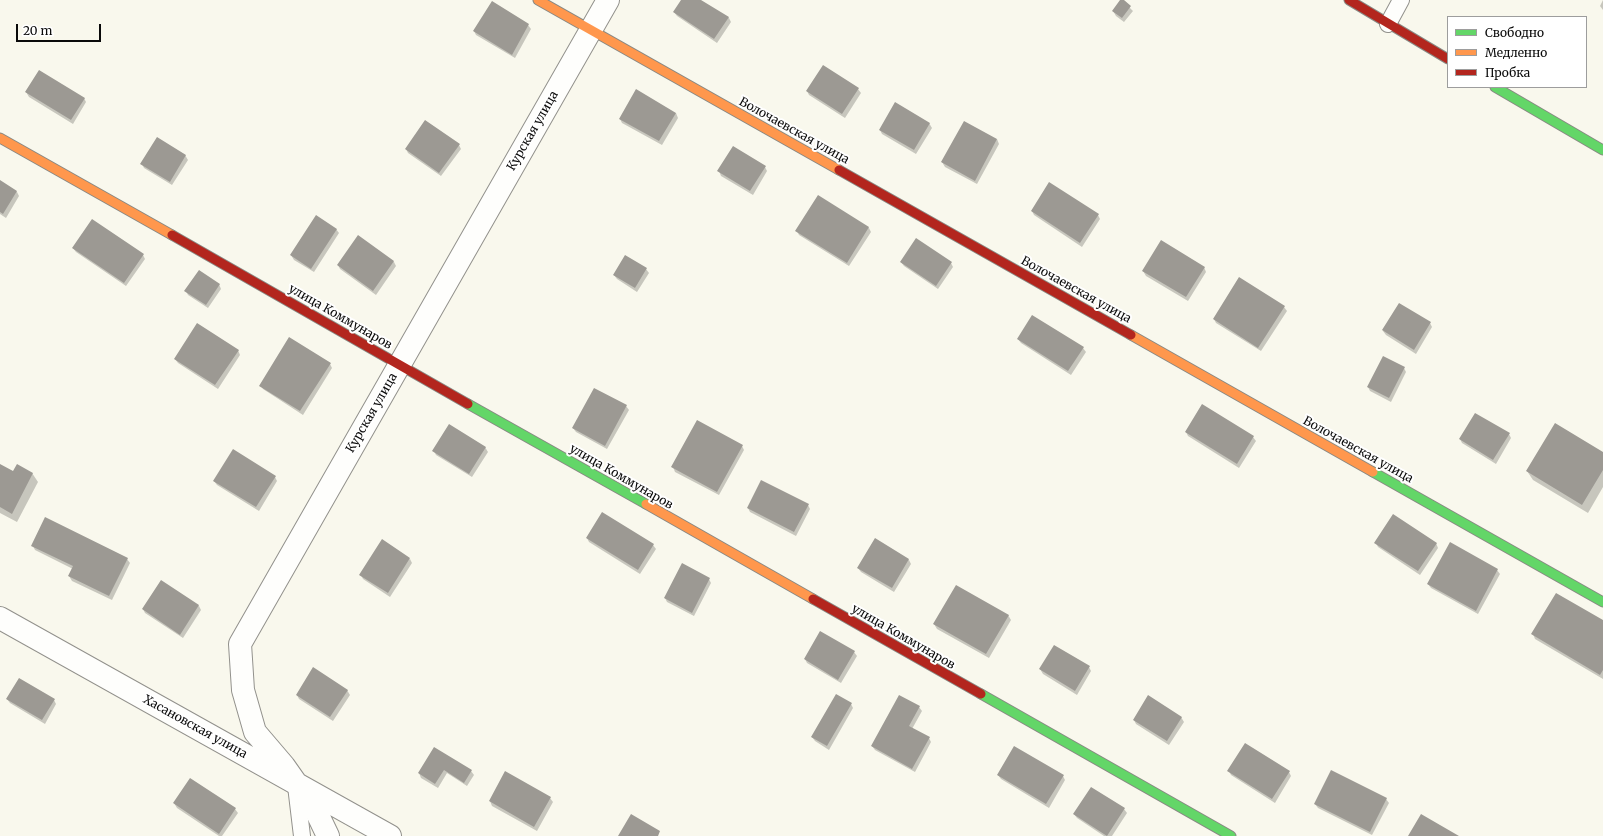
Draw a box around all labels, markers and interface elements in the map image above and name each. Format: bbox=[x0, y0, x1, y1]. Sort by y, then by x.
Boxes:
scale bar bbox=[18, 16, 103, 42]
legend bbox=[1447, 16, 1587, 88]
text: 20 m bbox=[23, 23, 52, 38]
text: Свободно bbox=[1485, 25, 1544, 40]
text: Медленно bbox=[1485, 45, 1547, 60]
text: Пробка bbox=[1485, 65, 1530, 80]
street label: Курская улица bbox=[504, 89, 562, 173]
street label: Волочаевская улица bbox=[736, 95, 852, 167]
street label: Волочаевская улица bbox=[1018, 254, 1134, 326]
street label: улица Коммунаров bbox=[286, 282, 394, 352]
street label: Курская улица bbox=[343, 371, 401, 455]
street label: Волочаевская улица bbox=[1300, 414, 1416, 486]
street label: улица Коммунаров bbox=[567, 442, 675, 512]
street label: улица Коммунаров bbox=[849, 602, 957, 672]
street label: Хасановская улица bbox=[140, 692, 250, 762]

